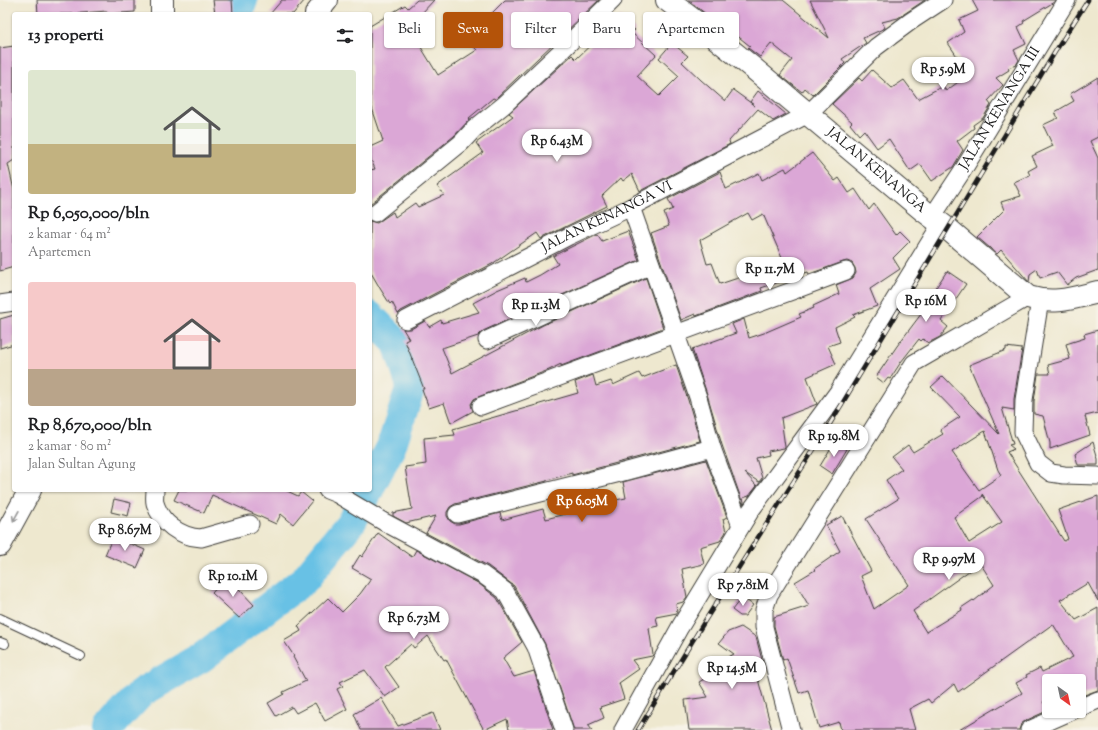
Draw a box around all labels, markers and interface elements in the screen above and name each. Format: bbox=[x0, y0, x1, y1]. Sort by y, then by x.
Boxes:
chip: Beli bbox=[384, 12, 435, 48]
chip: Sewa bbox=[443, 12, 503, 48]
chip: Filter bbox=[511, 12, 571, 48]
chip: Baru bbox=[579, 12, 635, 48]
chip: Apartemen bbox=[643, 12, 739, 48]
text: 13 properti bbox=[28, 24, 104, 48]
icon: filters bbox=[334, 25, 356, 47]
street label: JALAN KENANGA III bbox=[955, 43, 1046, 175]
pin: Rp 5.9M bbox=[906, 57, 980, 91]
text: Rp 5.9M bbox=[921, 61, 965, 79]
icon: home bbox=[156, 96, 228, 168]
street label: JALAN KENANGA bbox=[821, 123, 931, 219]
pin: Rp 6.43M bbox=[516, 129, 598, 163]
text: Rp 6.43M bbox=[531, 133, 583, 151]
street label: JALAN KENANGA VI bbox=[538, 177, 677, 259]
text: Rp 6,050,000/bln bbox=[28, 202, 150, 226]
text: 2 kamar · 64 m² bbox=[28, 226, 111, 244]
text: Apartemen bbox=[28, 244, 91, 262]
pin: Rp 11.7M bbox=[729, 257, 811, 291]
text: Rp 11.7M bbox=[745, 261, 795, 279]
pin: Rp 16M bbox=[893, 289, 959, 323]
pin: Rp 11.3M bbox=[495, 293, 577, 327]
text: Rp 16M bbox=[905, 293, 947, 311]
text: Rp 11.3M bbox=[512, 297, 560, 315]
icon: home bbox=[156, 308, 228, 380]
text: Rp 8,670,000/bln bbox=[28, 414, 152, 438]
pin: Rp 19.8M bbox=[793, 424, 875, 458]
text: Rp 19.8M bbox=[808, 428, 860, 446]
text: 2 kamar · 80 m² bbox=[28, 438, 111, 456]
text: Jalan Sultan Agung bbox=[28, 456, 135, 474]
pin: Rp 6.05M bbox=[541, 489, 623, 523]
text: Rp 6.05M bbox=[556, 493, 608, 511]
one-way arrow bbox=[12, 510, 19, 522]
pin: Rp 8.67M bbox=[84, 518, 166, 552]
text: Rp 8.67M bbox=[98, 522, 152, 540]
pin: Rp 9.97M bbox=[908, 547, 990, 581]
text: Rp 9.97M bbox=[922, 551, 976, 569]
pin: Rp 10.1M bbox=[192, 564, 274, 598]
text: Rp 10.1M bbox=[208, 568, 258, 586]
pin: Rp 7.81M bbox=[702, 573, 784, 607]
text: Rp 7.81M bbox=[717, 577, 769, 595]
pin: Rp 6.73M bbox=[373, 606, 455, 640]
text: Rp 6.73M bbox=[388, 610, 440, 628]
pin: Rp 14.5M bbox=[691, 656, 773, 690]
text: Rp 14.5M bbox=[707, 660, 757, 678]
north arrow bbox=[1042, 674, 1086, 718]
map controls bbox=[1042, 674, 1086, 718]

